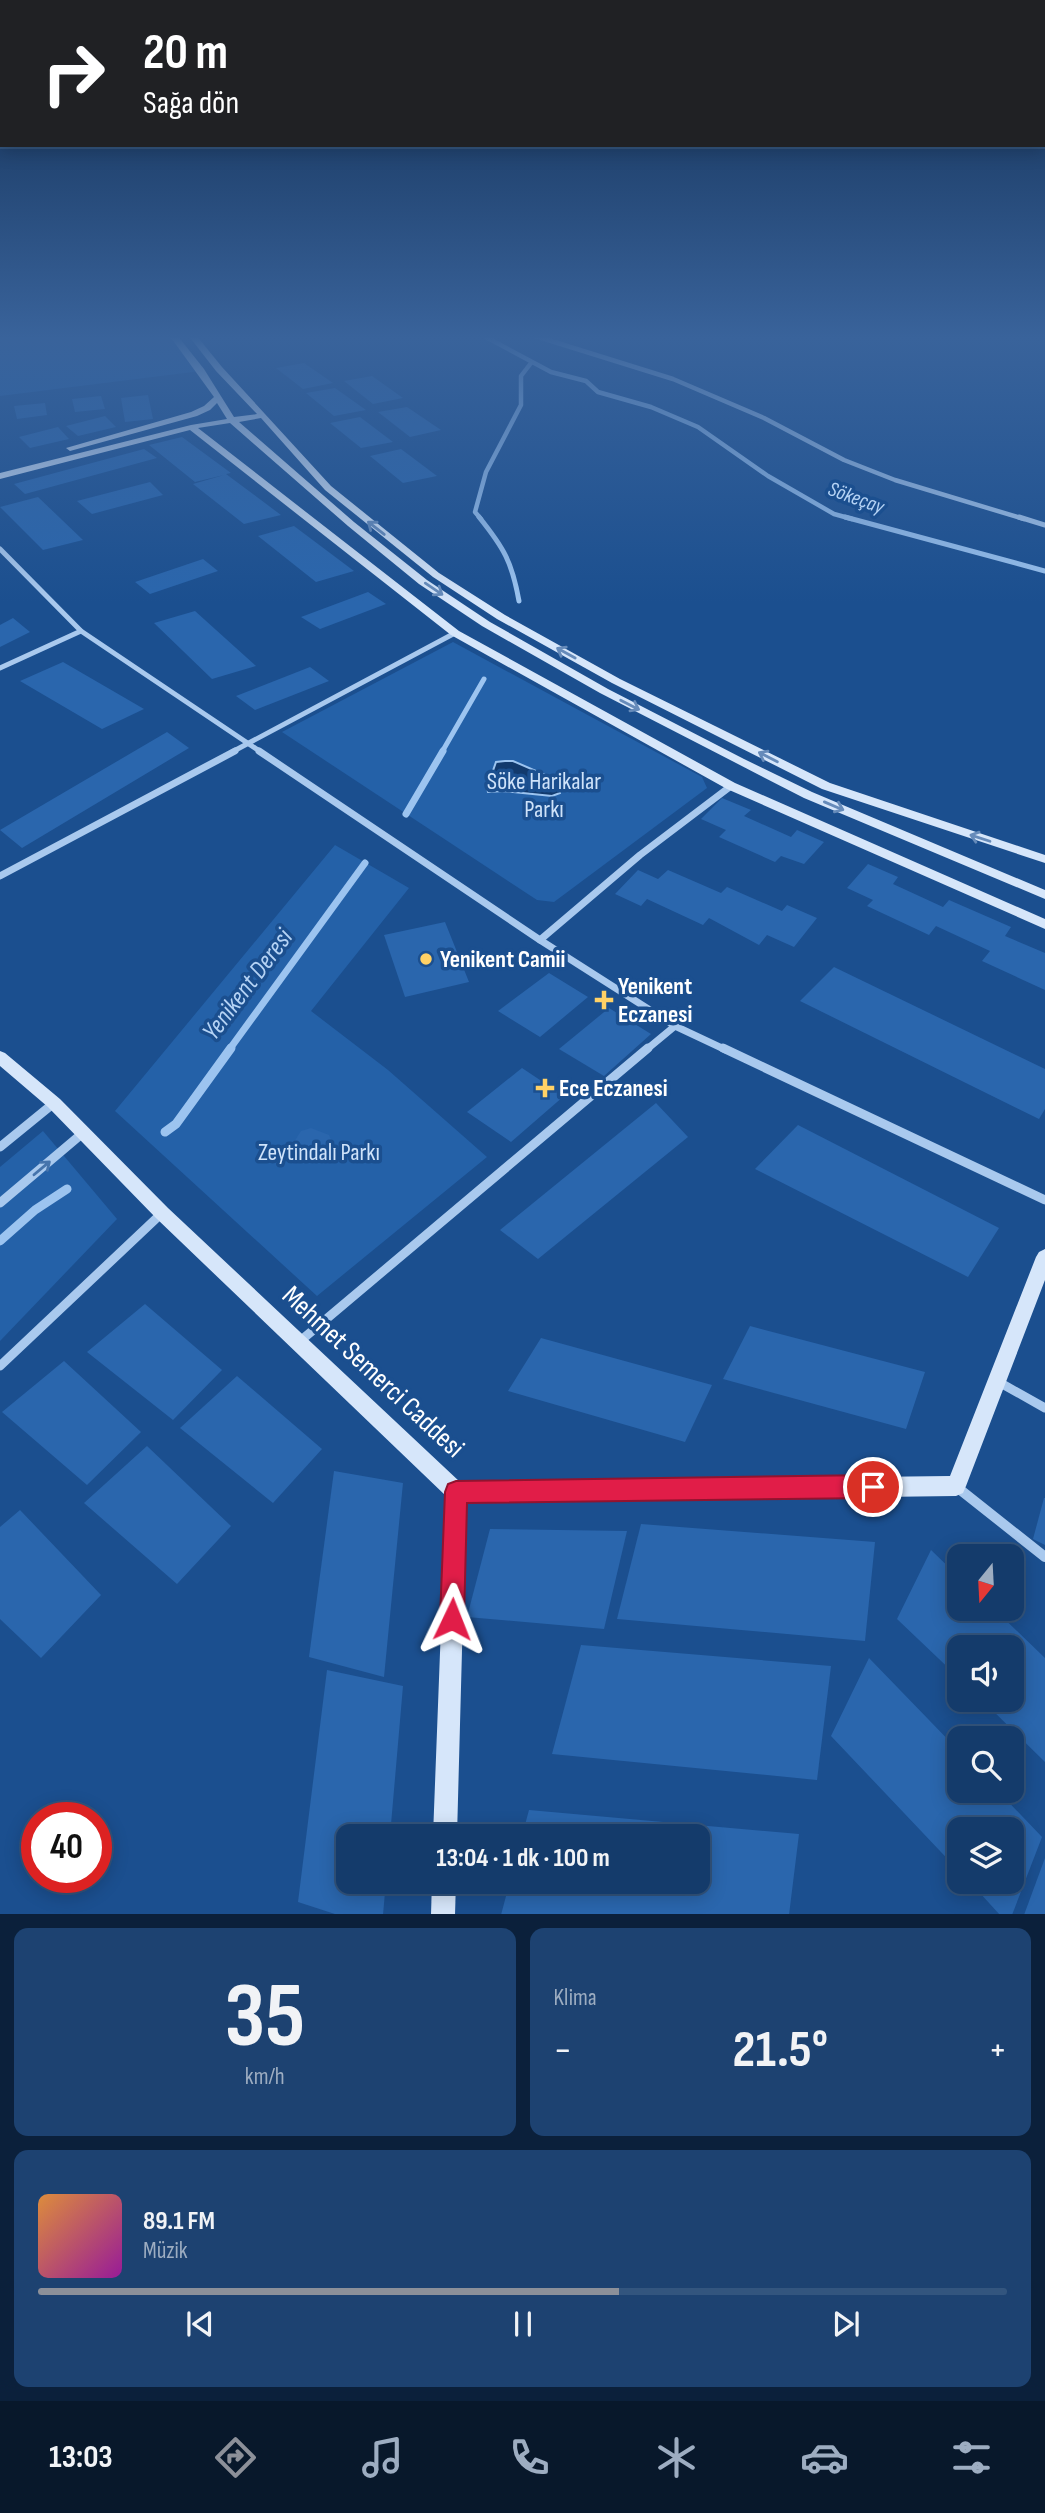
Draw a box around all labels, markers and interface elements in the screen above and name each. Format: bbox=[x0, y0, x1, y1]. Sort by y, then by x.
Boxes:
text: 20 m bbox=[143, 24, 228, 83]
icon: right bbox=[28, 28, 119, 119]
text: Sağa dön bbox=[143, 84, 239, 123]
water label: Sökeçay bbox=[825, 476, 888, 520]
one-way arrow bbox=[367, 521, 386, 536]
one-way arrow bbox=[424, 582, 444, 596]
one-way arrow bbox=[556, 646, 576, 660]
one-way arrow bbox=[619, 698, 640, 712]
one-way arrow bbox=[758, 750, 779, 764]
park label: Söke Harikalar Parkı bbox=[487, 767, 601, 824]
one-way arrow bbox=[823, 800, 844, 813]
one-way arrow bbox=[970, 830, 992, 843]
water label: Yenikent Deresi bbox=[196, 922, 301, 1047]
place label: Yenikent Camii bbox=[440, 945, 565, 974]
marker: Yenikent Camii bbox=[418, 951, 434, 967]
place label: Yenikent Eczanesi bbox=[618, 972, 692, 1029]
marker: Yenikent Eczanesi bbox=[596, 992, 612, 1008]
place label: Ece Eczanesi bbox=[559, 1074, 668, 1103]
marker: Ece Eczanesi bbox=[537, 1080, 553, 1096]
park label: Zeytindalı Parkı bbox=[258, 1138, 380, 1167]
one-way arrow bbox=[33, 1160, 51, 1176]
street label: Mehmet Semerci Caddesi bbox=[275, 1279, 471, 1465]
pin bbox=[843, 1457, 903, 1517]
icon: arrive bbox=[854, 1468, 892, 1506]
north arrow bbox=[947, 1544, 1024, 1620]
map controls bbox=[947, 1544, 1024, 1894]
position arrow bbox=[415, 1582, 489, 1656]
button: sound bbox=[947, 1635, 1024, 1712]
button: search bbox=[947, 1726, 1024, 1803]
speed limit sign: 40 bbox=[21, 1802, 112, 1893]
button: layers bbox=[947, 1817, 1024, 1894]
text: 13:04 · 1 dk · 100 m bbox=[436, 1843, 610, 1874]
text: 35 bbox=[224, 1963, 305, 2072]
text: Klima bbox=[554, 1984, 597, 2012]
text: 21.5° bbox=[733, 2019, 828, 2082]
text: − bbox=[554, 2028, 572, 2073]
text: + bbox=[988, 2028, 1007, 2073]
text: km/h bbox=[245, 2063, 285, 2091]
text: 89.1 FM bbox=[143, 2206, 215, 2237]
text: Müzik bbox=[143, 2237, 188, 2265]
icon: previous bbox=[181, 2305, 219, 2343]
icon: pause bbox=[504, 2305, 542, 2343]
icon: next bbox=[827, 2305, 865, 2343]
icon: directions bbox=[211, 2433, 260, 2482]
icon: music bbox=[358, 2433, 407, 2482]
icon: phone bbox=[505, 2433, 554, 2482]
icon: climate bbox=[652, 2433, 701, 2482]
icon: car bbox=[800, 2433, 849, 2482]
icon: filters bbox=[947, 2433, 996, 2482]
text: 13:03 bbox=[49, 2438, 113, 2477]

